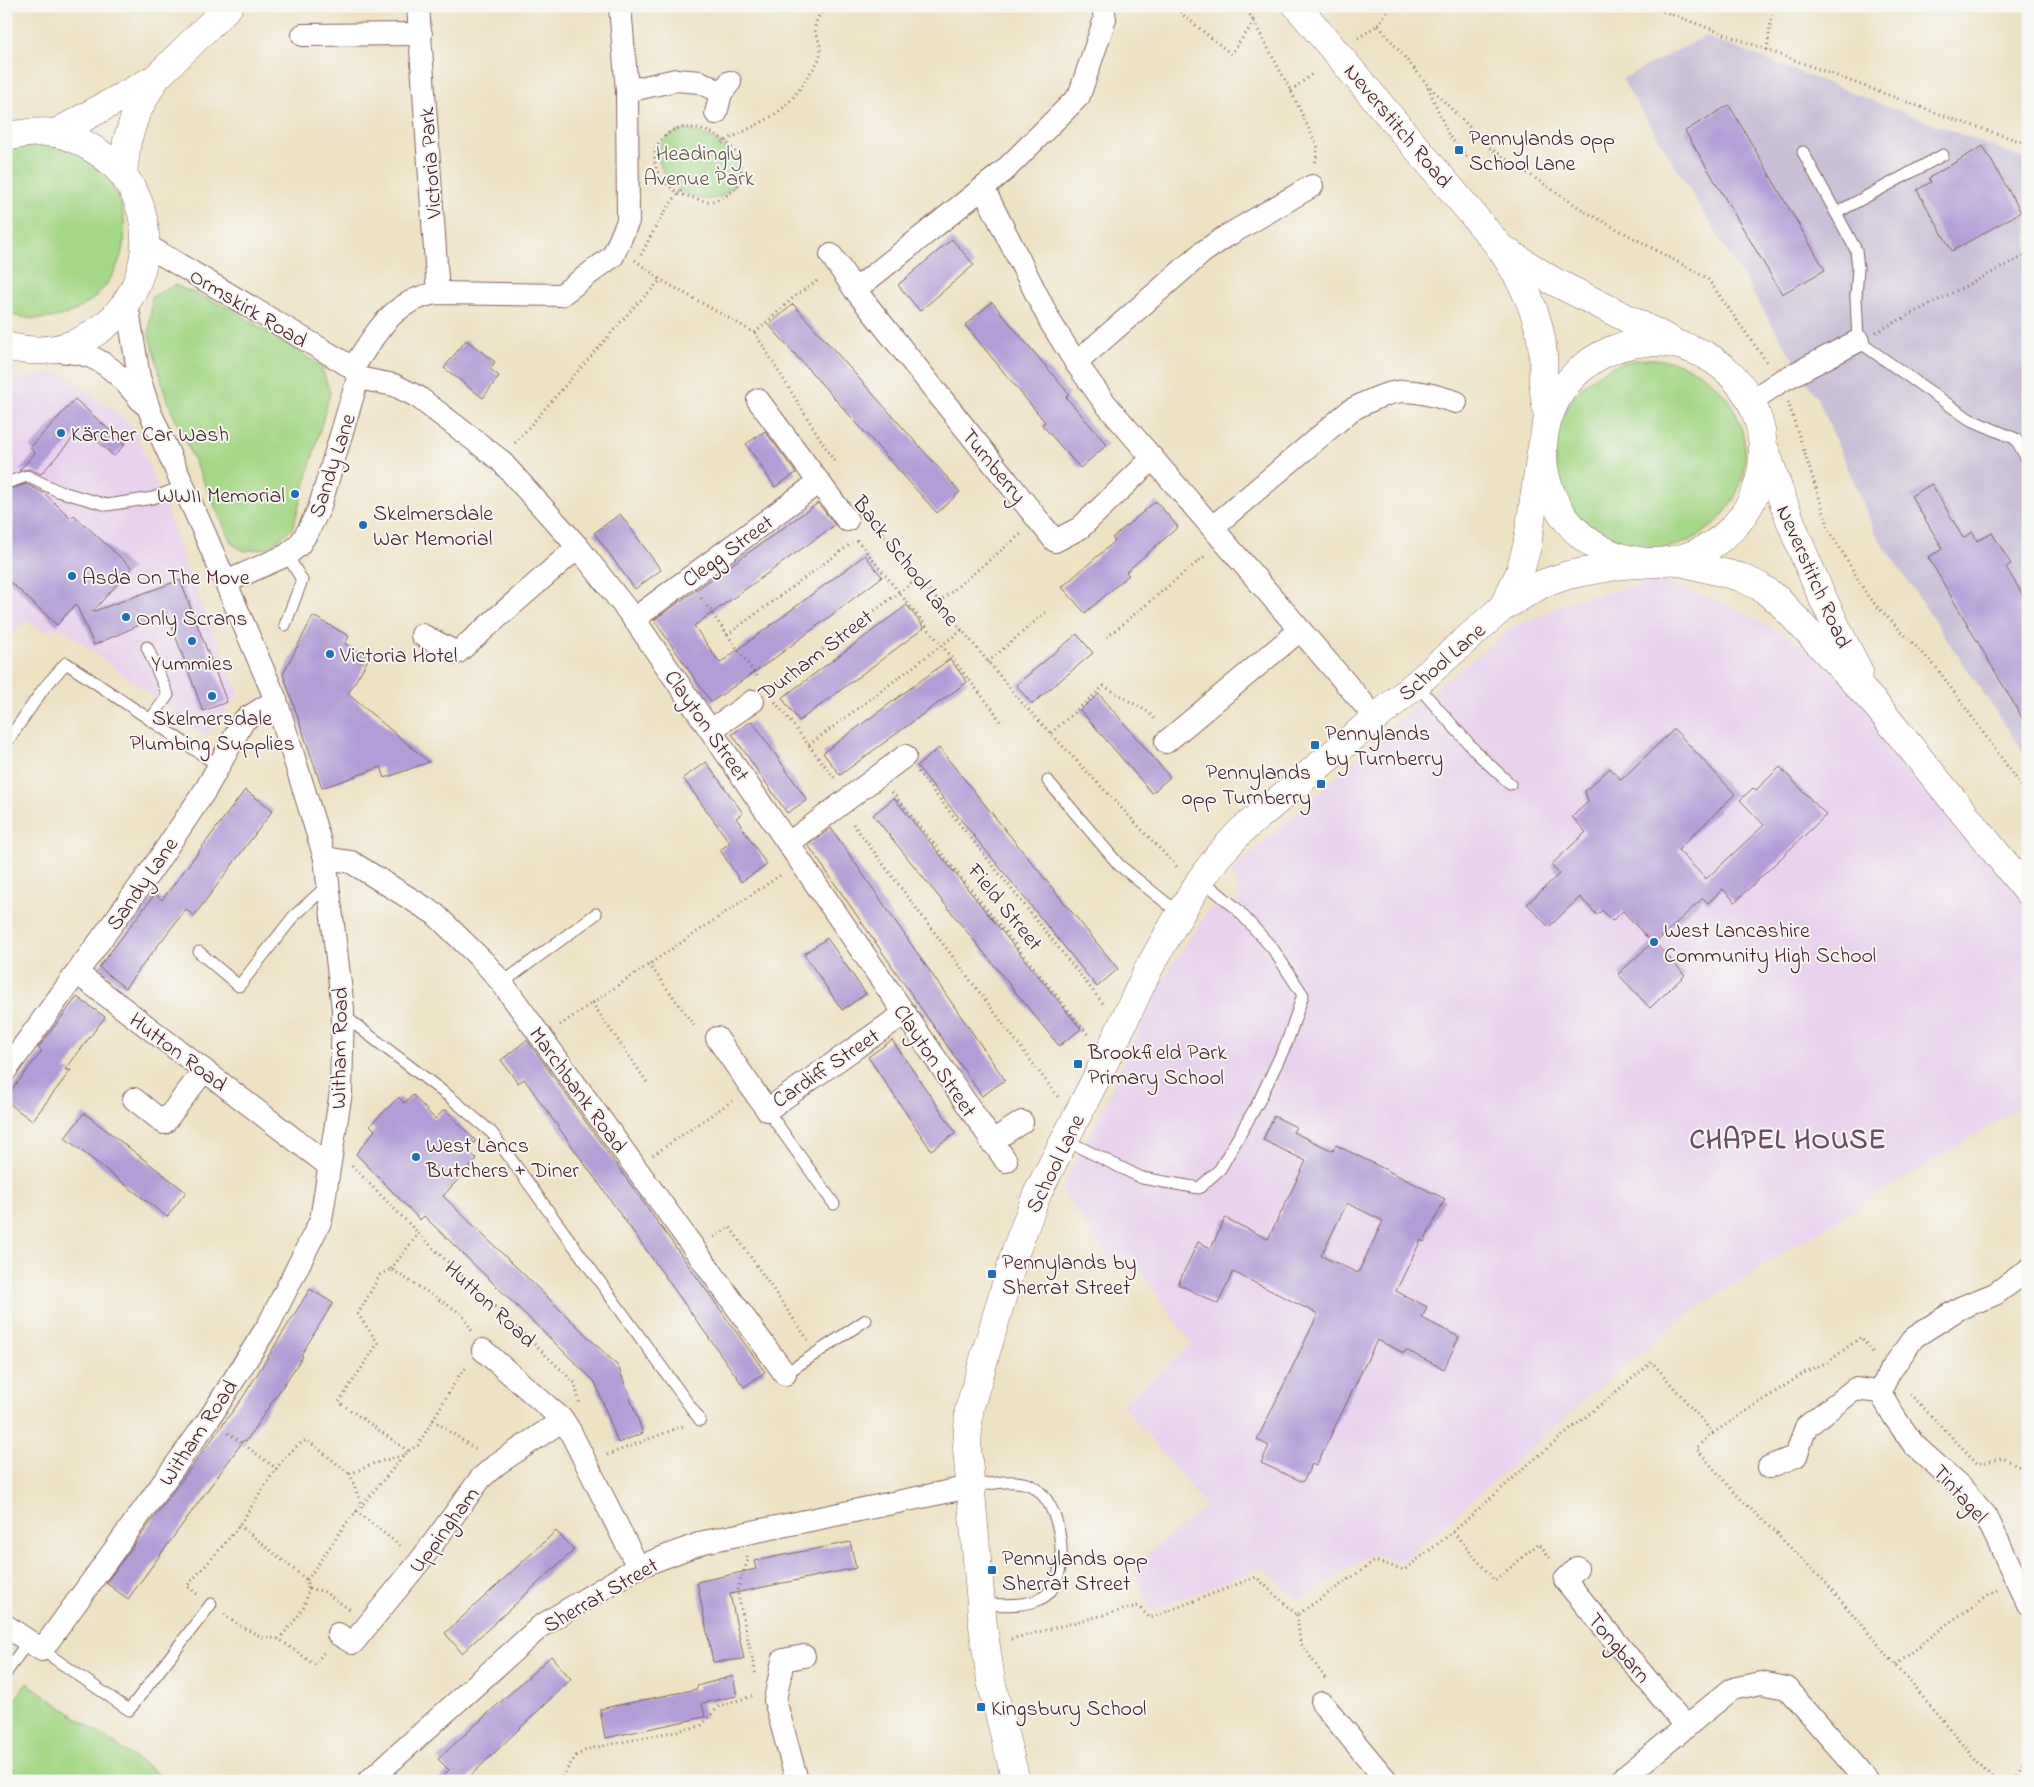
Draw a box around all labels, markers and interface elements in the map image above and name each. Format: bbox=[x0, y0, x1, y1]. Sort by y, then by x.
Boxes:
street label: Neverstitch Road bbox=[1335, 58, 1458, 196]
street label: Victoria Park bbox=[412, 105, 452, 221]
place label: Pennylands opp School Lane bbox=[1469, 124, 1615, 181]
park label: Headingly Avenue Park bbox=[643, 139, 755, 196]
marker: Pennylands opp School Lane bbox=[1453, 144, 1465, 156]
street label: Ormskirk Road bbox=[182, 262, 313, 358]
street label: Sandy Lane bbox=[302, 410, 367, 522]
place label: Kärcher Car Wash bbox=[71, 420, 229, 452]
street label: Turnberry bbox=[952, 422, 1033, 512]
marker: Kärcher Car Wash bbox=[55, 427, 67, 439]
place label: WWII Memorial bbox=[157, 481, 285, 513]
marker: WWII Memorial bbox=[289, 488, 301, 500]
street label: Back School Lane bbox=[843, 489, 966, 634]
place label: Skelmersdale War Memorial bbox=[373, 499, 493, 556]
street label: Neverstitch Road bbox=[1766, 500, 1858, 654]
street label: Clegg Street bbox=[676, 508, 782, 597]
marker: Skelmersdale War Memorial bbox=[357, 519, 369, 531]
place label: Asda On The Move bbox=[82, 563, 250, 595]
marker: Asda On The Move bbox=[66, 570, 78, 582]
street label: Durham Street bbox=[752, 602, 881, 711]
place label: Only Scrans bbox=[136, 604, 247, 637]
marker: Only Scrans bbox=[120, 611, 132, 623]
street label: School Lane bbox=[1392, 616, 1494, 710]
marker: Yummies bbox=[186, 635, 198, 647]
place label: Victoria Hotel bbox=[339, 641, 457, 673]
marker: Victoria Hotel bbox=[324, 648, 336, 660]
place label: Yummies bbox=[151, 649, 233, 681]
street label: Clayton Street bbox=[654, 664, 756, 790]
marker: Skelmersdale Plumbing Supplies bbox=[206, 690, 218, 702]
place label: Skelmersdale Plumbing Supplies bbox=[129, 704, 295, 762]
place label: Pennylands by Turnberry bbox=[1325, 719, 1443, 777]
marker: Pennylands by Turnberry bbox=[1309, 739, 1321, 751]
place label: Pennylands opp Turnberry bbox=[1181, 758, 1311, 816]
marker: Pennylands opp Turnberry bbox=[1315, 778, 1327, 790]
street label: Sandy Lane bbox=[99, 831, 188, 939]
street label: Field Street bbox=[958, 856, 1050, 959]
place label: West Lancashire Community High School bbox=[1664, 916, 1876, 974]
marker: West Lancashire Community High School bbox=[1648, 936, 1660, 948]
street label: Witham Road bbox=[324, 987, 358, 1109]
street label: Clayton Street bbox=[883, 999, 984, 1126]
street label: Hutton Road bbox=[121, 1006, 233, 1101]
street label: Marchbank Road bbox=[520, 1021, 633, 1161]
street label: Cardiff Street bbox=[766, 1021, 887, 1117]
place label: Brookfield Park Primary School bbox=[1087, 1038, 1227, 1096]
marker: Brookfield Park Primary School bbox=[1072, 1058, 1084, 1070]
street label: School Lane bbox=[1019, 1109, 1094, 1219]
district label: CHAPEL HOUSE bbox=[1689, 1121, 1887, 1162]
place label: West Lancs Butchers + Diner bbox=[425, 1131, 579, 1188]
marker: West Lancs Butchers + Diner bbox=[410, 1151, 422, 1163]
place label: Pennylands by Sherrat Street bbox=[1002, 1248, 1137, 1305]
street label: Hutton Road bbox=[436, 1254, 542, 1356]
marker: Pennylands by Sherrat Street bbox=[986, 1268, 998, 1280]
street label: Witham Road bbox=[152, 1374, 247, 1493]
street label: Tintagel bbox=[1923, 1458, 1994, 1532]
street label: Uppingham bbox=[402, 1481, 489, 1581]
place label: Pennylands opp Sherrat Street bbox=[1002, 1544, 1148, 1601]
street label: Sherrat Street bbox=[538, 1550, 666, 1643]
marker: Pennylands opp Sherrat Street bbox=[986, 1564, 998, 1576]
street label: Tongbarn bbox=[1578, 1606, 1657, 1692]
place label: Kingsbury School bbox=[991, 1694, 1147, 1727]
marker: Kingsbury School bbox=[975, 1701, 987, 1713]

